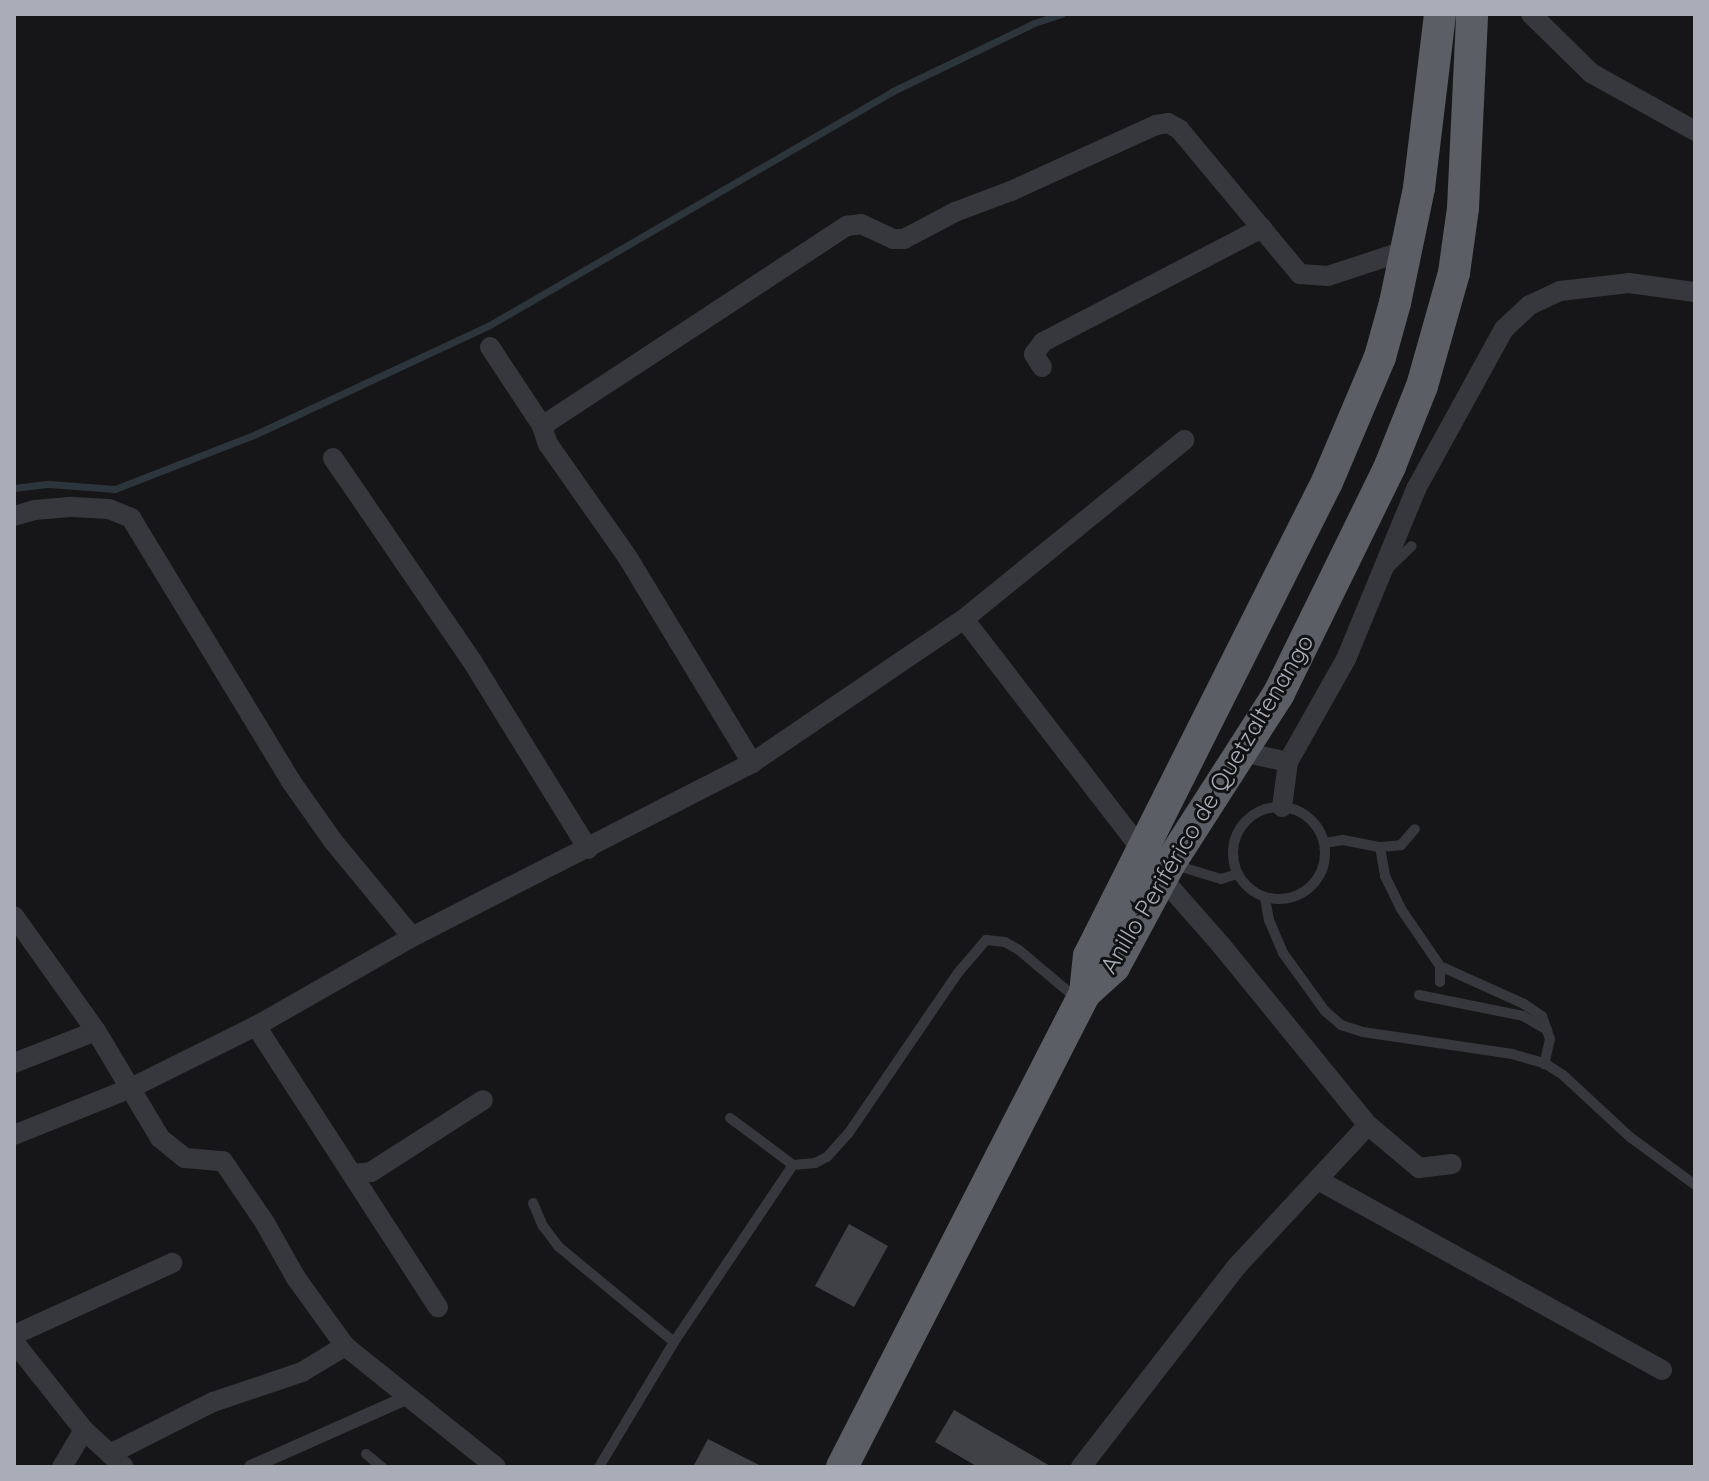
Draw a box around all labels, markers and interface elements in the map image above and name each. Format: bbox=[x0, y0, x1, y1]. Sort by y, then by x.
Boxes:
street label: Anillo Periférico de Quetzaltenango bbox=[1094, 629, 1320, 979]

